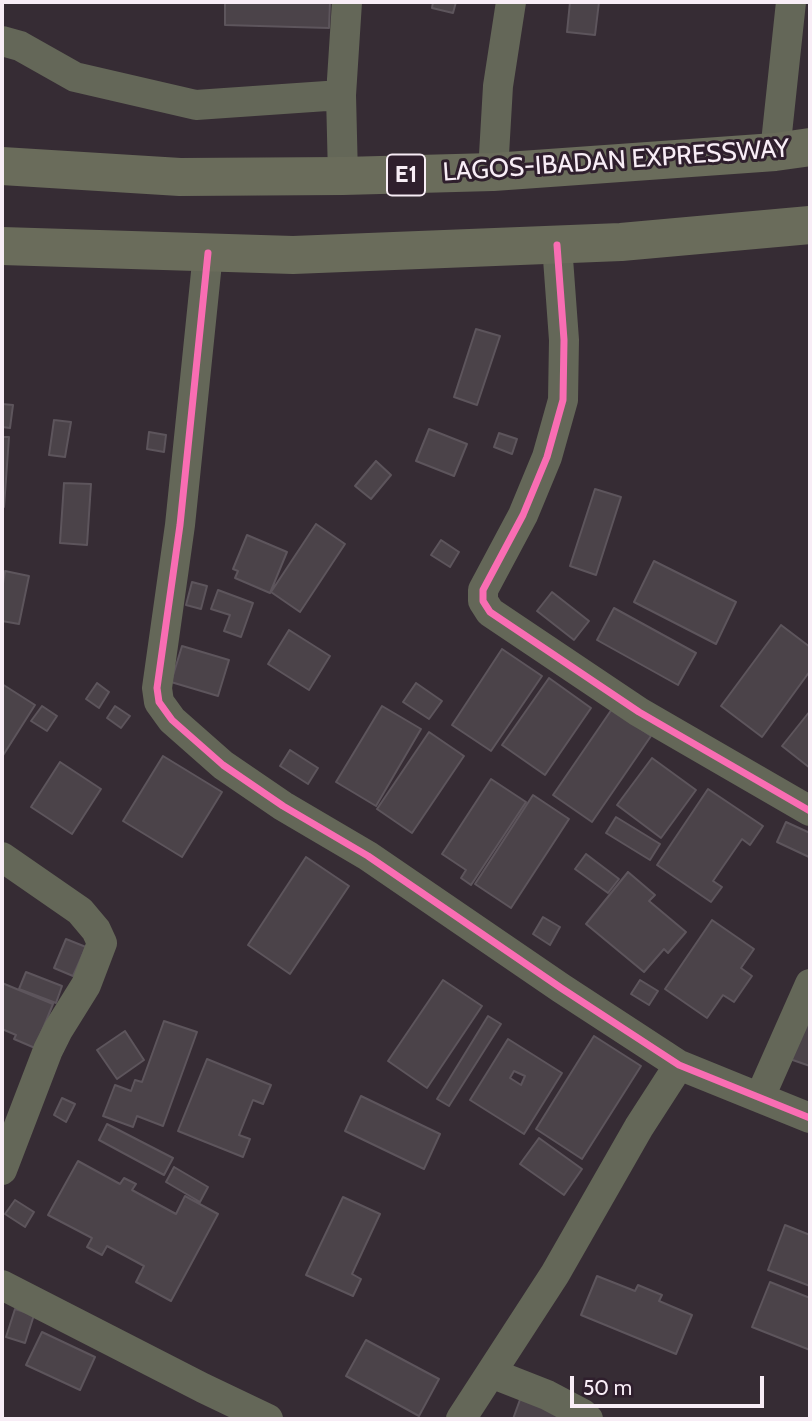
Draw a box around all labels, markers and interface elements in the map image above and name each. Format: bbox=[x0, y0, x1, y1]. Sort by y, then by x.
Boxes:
street label: LAGOS-IBADAN EXPRESSWAY bbox=[442, 133, 790, 189]
road number: E1 bbox=[387, 154, 425, 196]
scale bar bbox=[574, 1362, 768, 1406]
text: 50 m bbox=[583, 1375, 632, 1400]

